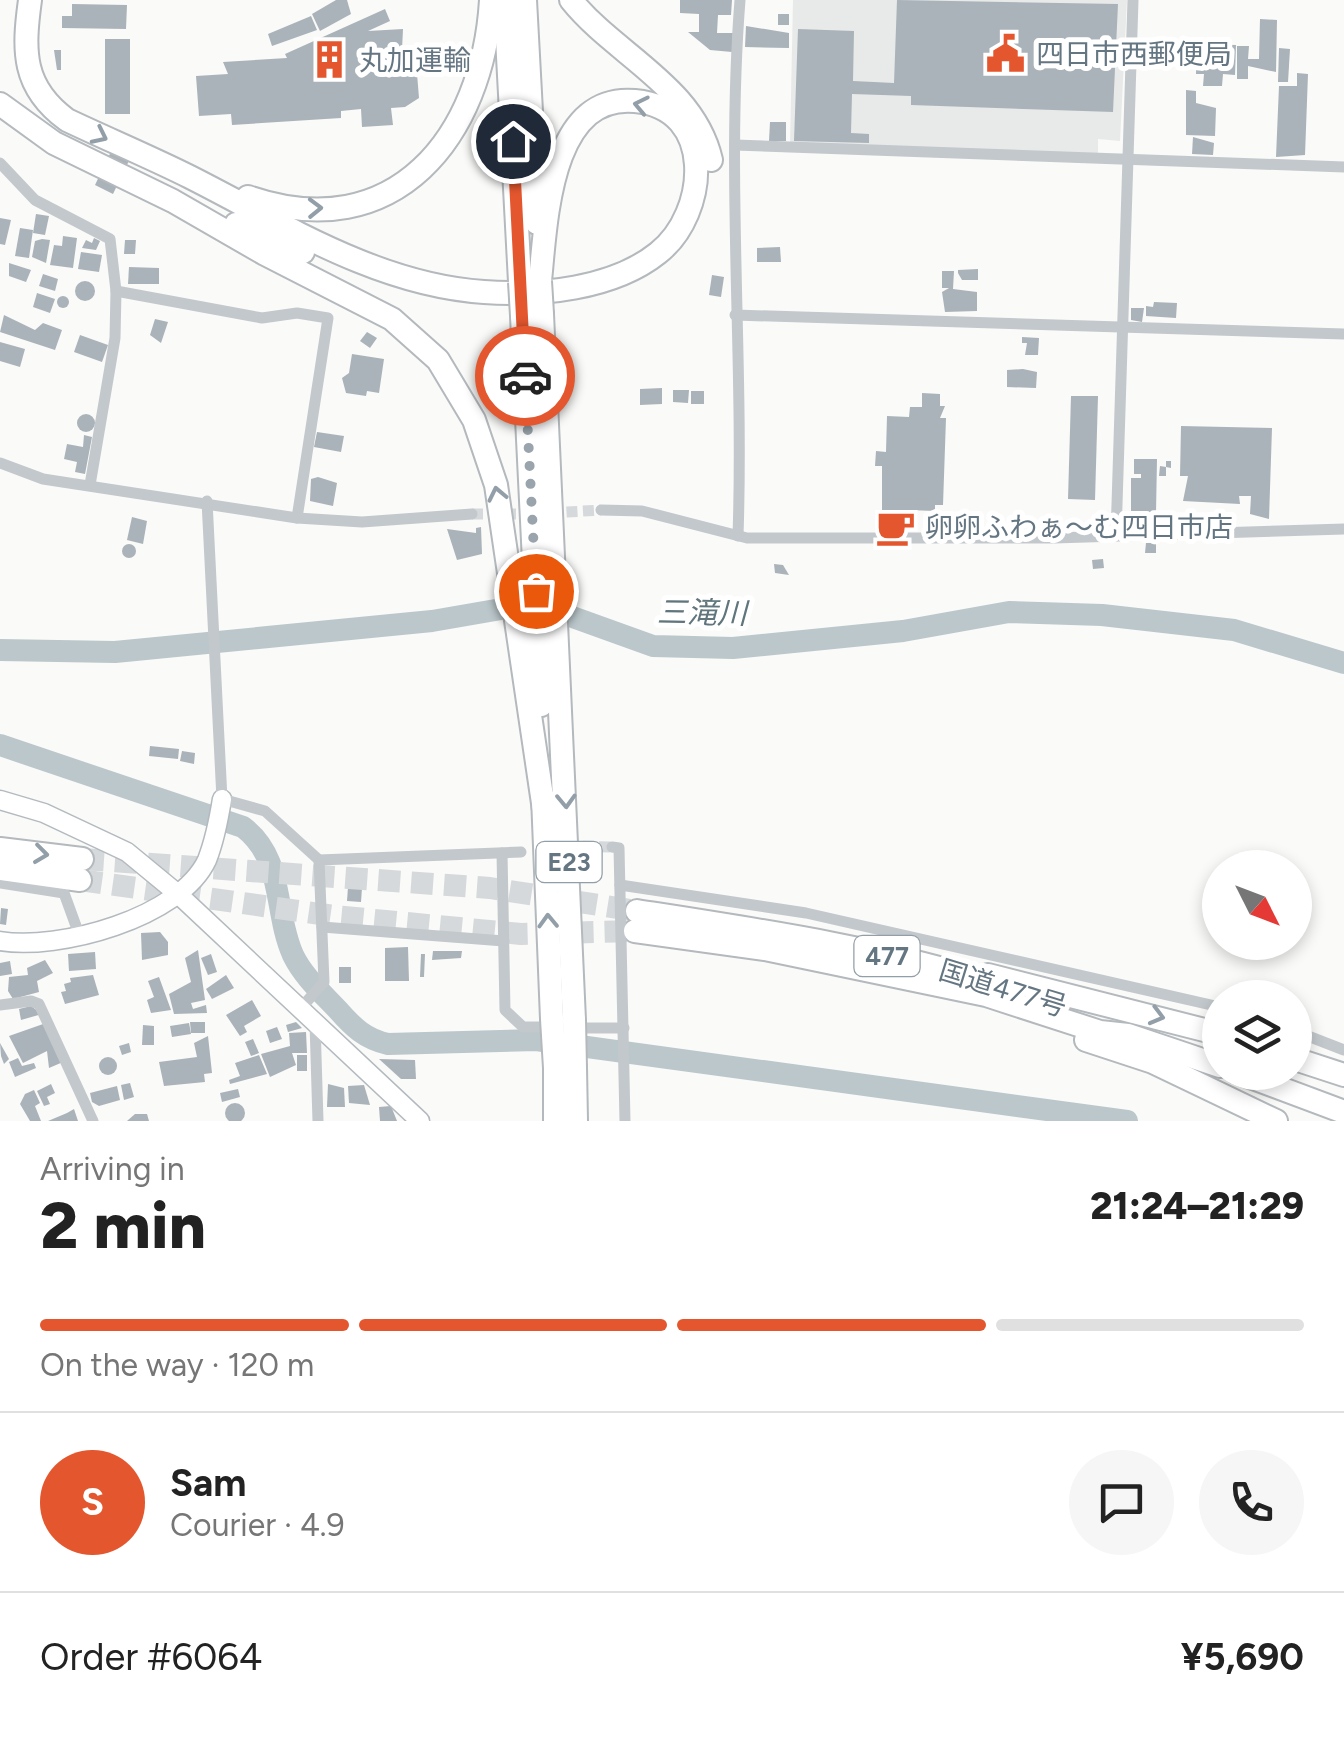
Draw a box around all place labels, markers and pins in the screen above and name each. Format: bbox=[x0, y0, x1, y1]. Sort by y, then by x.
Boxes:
public building icon: 四日市西郵便局 bbox=[985, 33, 1027, 75]
place label: 四日市西郵便局 bbox=[1036, 37, 1232, 71]
building icon: 丸加運輸 bbox=[308, 39, 350, 81]
place label: 丸加運輸 bbox=[359, 43, 471, 77]
pin bbox=[471, 99, 556, 184]
cafe icon: 卵卵ふわぁ～む四日市店 bbox=[874, 506, 916, 548]
place label: 卵卵ふわぁ～む四日市店 bbox=[925, 510, 1233, 544]
pin bbox=[494, 549, 579, 634]

